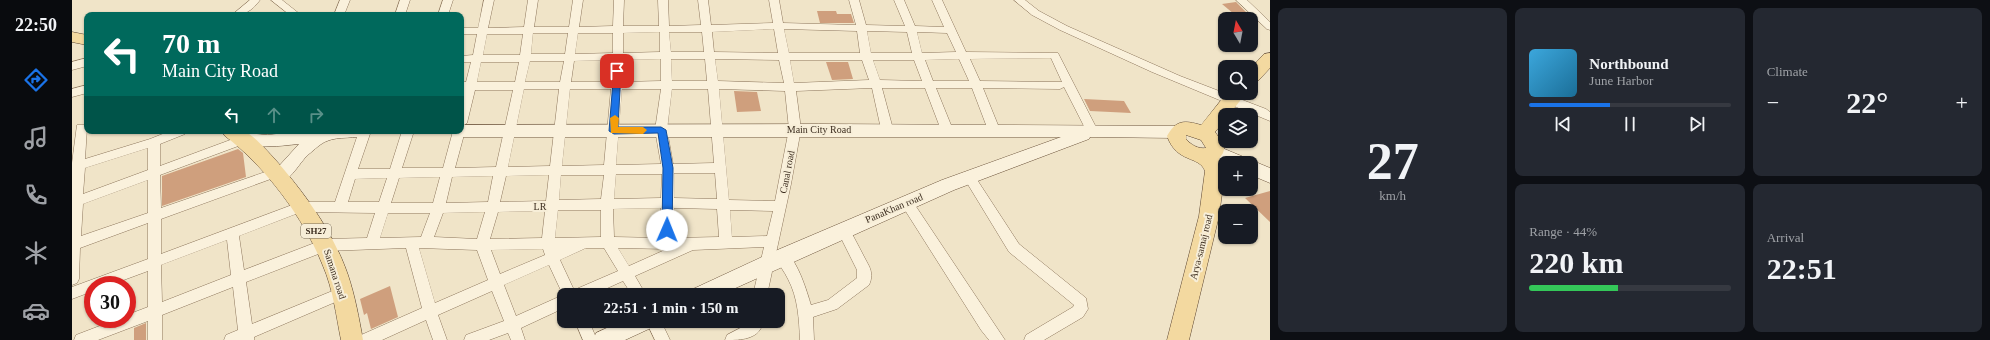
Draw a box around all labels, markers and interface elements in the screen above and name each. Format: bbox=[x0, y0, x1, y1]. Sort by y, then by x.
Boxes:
north arrow bbox=[1218, 12, 1258, 52]
map controls bbox=[1218, 12, 1258, 244]
text: 22:50 bbox=[15, 15, 57, 35]
icon: left bbox=[96, 28, 148, 80]
text: 70 m bbox=[162, 28, 220, 59]
pin bbox=[600, 54, 634, 88]
text: Northbound bbox=[1589, 56, 1669, 72]
icon: arrive bbox=[606, 60, 628, 82]
button: search bbox=[1218, 60, 1258, 100]
text: Main City Road bbox=[162, 61, 278, 81]
text: Climate bbox=[1767, 64, 1808, 79]
icon: directions bbox=[22, 66, 50, 94]
text: June Harbor bbox=[1589, 73, 1653, 88]
text: 22° bbox=[1846, 86, 1888, 119]
text: − bbox=[1767, 90, 1779, 115]
text: + bbox=[1956, 90, 1968, 115]
icon: left bbox=[221, 104, 243, 126]
icon: ahead bbox=[263, 104, 285, 126]
icon: right bbox=[305, 104, 327, 126]
button: layers bbox=[1218, 108, 1258, 148]
icon: previous bbox=[1552, 113, 1574, 135]
icon: pause bbox=[1619, 113, 1641, 135]
icon: next bbox=[1686, 113, 1708, 135]
icon: music bbox=[22, 124, 50, 152]
street label: Main City Road bbox=[787, 124, 851, 135]
text: 27 bbox=[1367, 133, 1419, 190]
street label: Canal road bbox=[777, 150, 797, 194]
button: + bbox=[1218, 156, 1258, 196]
icon: phone bbox=[22, 181, 50, 209]
text: km/h bbox=[1379, 188, 1406, 203]
street label: PanaKhan road bbox=[864, 191, 924, 225]
street label: LR bbox=[534, 201, 547, 212]
button: − bbox=[1218, 204, 1258, 244]
position arrow bbox=[646, 209, 688, 251]
street label: Arya-samaj road bbox=[1188, 213, 1214, 281]
road number: SH27 bbox=[301, 224, 331, 238]
text: Range · 44% bbox=[1529, 224, 1597, 239]
text: Arrival bbox=[1767, 230, 1804, 245]
icon: climate bbox=[22, 239, 50, 267]
text: 220 km bbox=[1529, 246, 1624, 279]
street label: Samana road bbox=[322, 248, 348, 300]
text: 22:51 bbox=[1767, 252, 1837, 285]
speed limit sign: 30 bbox=[84, 276, 136, 328]
icon: car bbox=[22, 297, 50, 325]
text: 22:51 · 1 min · 150 m bbox=[604, 300, 739, 316]

